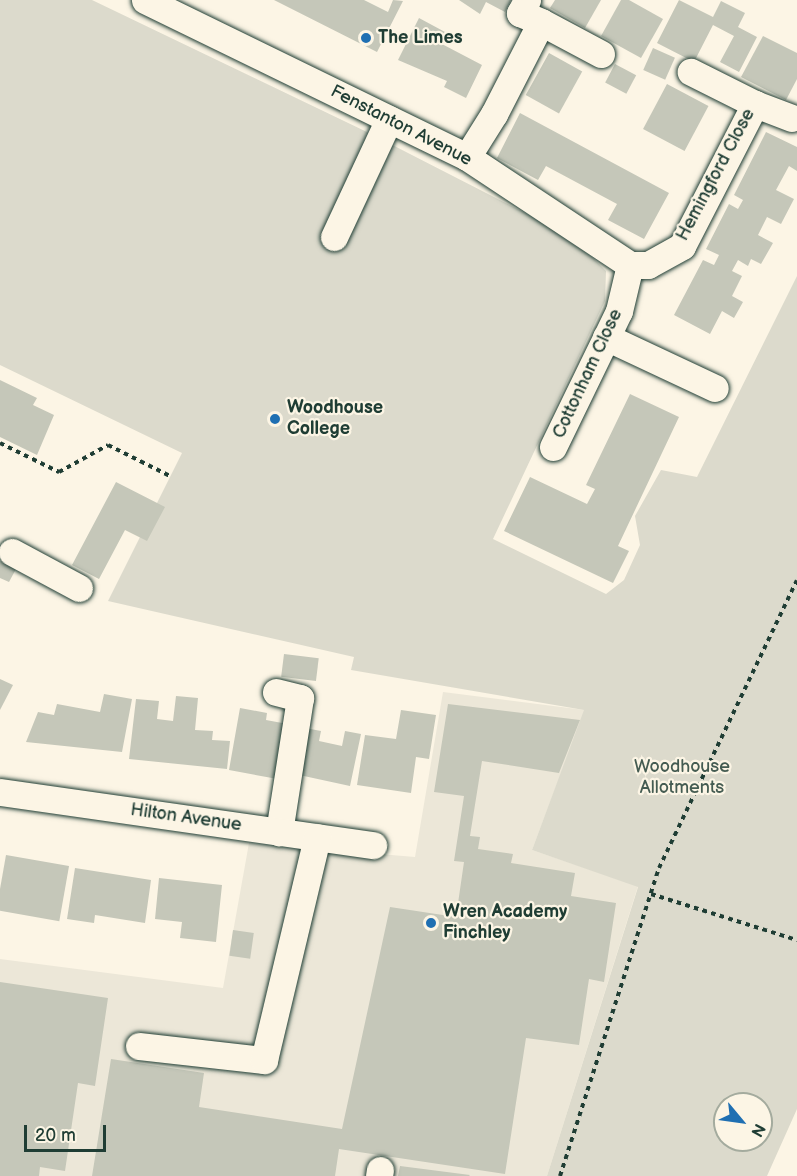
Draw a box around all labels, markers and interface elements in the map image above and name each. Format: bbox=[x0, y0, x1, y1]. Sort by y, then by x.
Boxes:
place label: The Limes bbox=[378, 27, 463, 49]
marker: The Limes bbox=[359, 31, 373, 45]
street label: Fenstanton Avenue bbox=[327, 81, 475, 171]
street label: Hemingford Close bbox=[672, 105, 760, 245]
street label: Cottonham Close bbox=[549, 306, 627, 442]
place label: Woodhouse College bbox=[287, 398, 383, 440]
marker: Woodhouse College bbox=[268, 412, 282, 426]
park label: Woodhouse Allotments bbox=[634, 757, 730, 800]
street label: Hilton Avenue bbox=[129, 800, 243, 836]
place label: Wren Academy Finchley bbox=[443, 902, 567, 944]
marker: Wren Academy Finchley bbox=[424, 916, 438, 930]
north arrow bbox=[713, 1092, 773, 1152]
scale bar bbox=[27, 1113, 110, 1151]
text: N bbox=[746, 1120, 769, 1140]
text: 20 m bbox=[35, 1125, 76, 1146]

